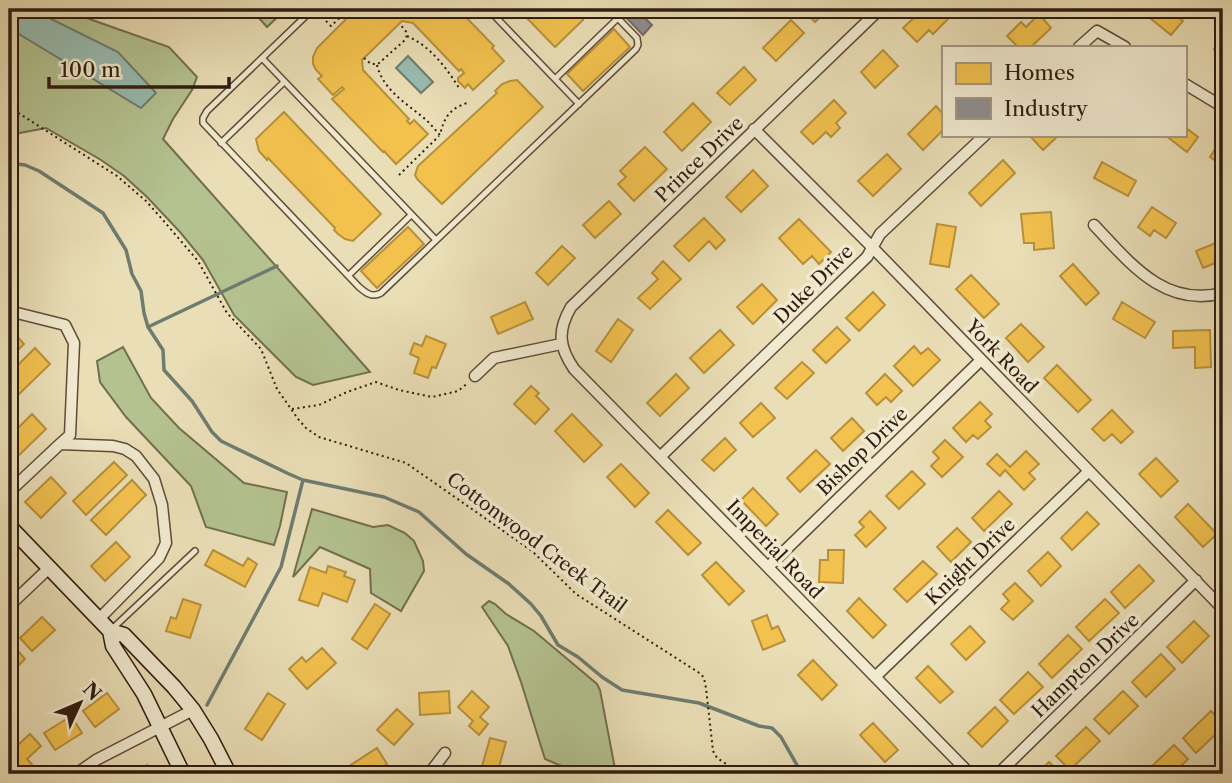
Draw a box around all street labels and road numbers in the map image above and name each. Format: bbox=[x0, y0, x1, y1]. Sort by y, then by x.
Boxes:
street label: Prince Drive bbox=[651, 112, 748, 207]
street label: Duke Drive bbox=[769, 240, 858, 329]
street label: York Road bbox=[960, 314, 1043, 398]
street label: Bishop Drive bbox=[812, 402, 912, 500]
street label: Cottonwood Creek Trail bbox=[442, 467, 631, 618]
street label: Imperial Road bbox=[722, 495, 828, 604]
street label: Knight Drive bbox=[921, 513, 1020, 610]
street label: Hampton Drive bbox=[1027, 608, 1144, 722]

